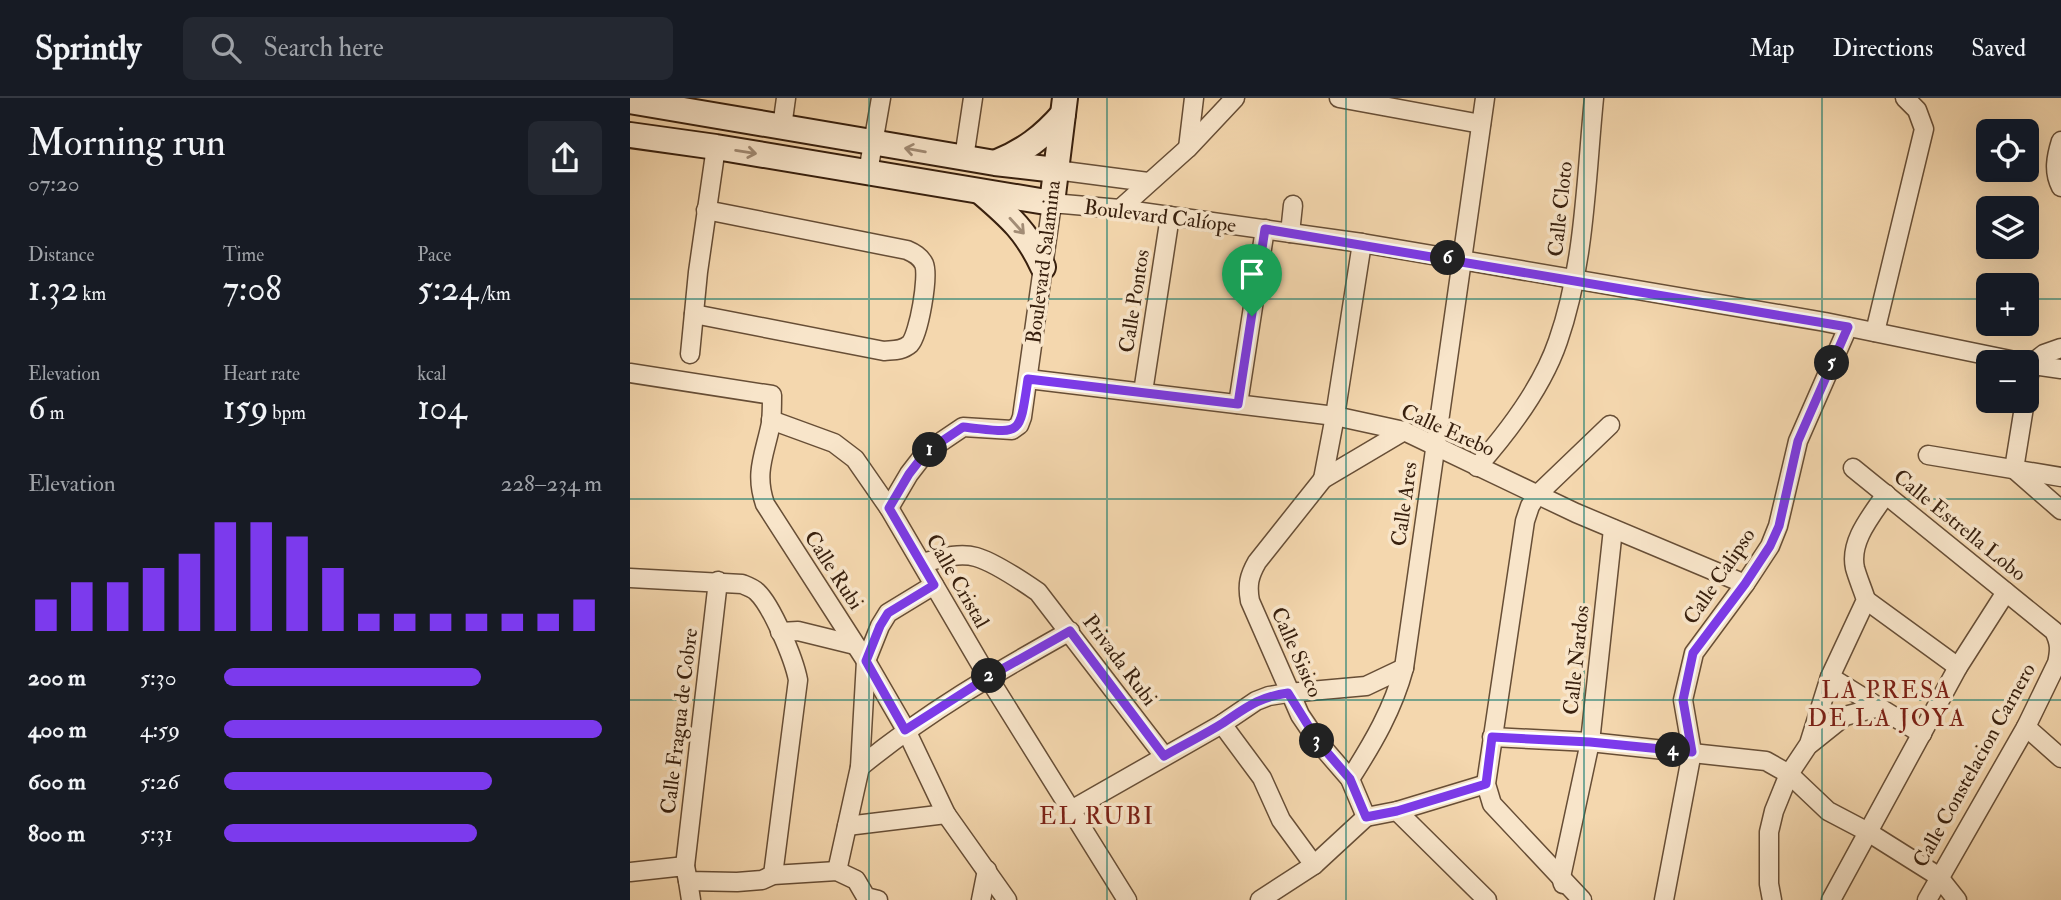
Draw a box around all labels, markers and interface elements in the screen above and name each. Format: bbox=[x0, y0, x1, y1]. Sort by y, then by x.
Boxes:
search box bbox=[183, 17, 673, 80]
text: Sprintly bbox=[35, 28, 141, 69]
icon: search bbox=[207, 29, 245, 67]
text: Search here bbox=[263, 32, 384, 64]
text: Map bbox=[1749, 33, 1794, 64]
text: Directions bbox=[1832, 33, 1933, 64]
text: Saved bbox=[1971, 33, 2026, 64]
text: Morning run bbox=[28, 119, 226, 167]
map controls bbox=[1976, 119, 2039, 413]
button: locate bbox=[1976, 119, 2039, 182]
button: share bbox=[528, 121, 602, 195]
one-way arrow bbox=[904, 143, 927, 156]
one-way arrow bbox=[734, 146, 757, 159]
street label: Calle Cloto bbox=[1542, 160, 1579, 258]
text: 07:20 bbox=[28, 169, 80, 198]
street label: Boulevard Salamina bbox=[1020, 178, 1067, 345]
street label: Boulevard Calíope bbox=[1082, 194, 1238, 239]
button: layers bbox=[1976, 196, 2039, 259]
one-way arrow bbox=[1009, 217, 1025, 235]
pin: 6 bbox=[1430, 240, 1466, 276]
text: Distance bbox=[28, 243, 94, 267]
text: Time bbox=[223, 243, 264, 267]
text: Pace bbox=[417, 243, 451, 267]
pin bbox=[1222, 244, 1282, 316]
text: 6 bbox=[1443, 245, 1452, 269]
street label: Calle Pontos bbox=[1113, 247, 1156, 355]
icon: arrive bbox=[1233, 255, 1271, 293]
text: 1.32 bbox=[28, 267, 78, 311]
text: 7:08 bbox=[223, 267, 282, 311]
text: 5:24 bbox=[417, 267, 478, 311]
button: + bbox=[1976, 273, 2039, 336]
text: km bbox=[78, 282, 106, 306]
text: /km bbox=[478, 282, 511, 306]
pin: 5 bbox=[1814, 345, 1850, 380]
text: 5 bbox=[1827, 350, 1836, 374]
button: − bbox=[1976, 350, 2039, 413]
text: Elevation bbox=[28, 362, 100, 386]
text: Heart rate bbox=[223, 362, 300, 386]
text: kcal bbox=[417, 362, 446, 386]
text: 6 bbox=[28, 386, 46, 430]
text: 159 bbox=[223, 386, 268, 430]
text: 104 bbox=[417, 386, 466, 430]
street label: Calle Erebo bbox=[1397, 398, 1499, 463]
text: m bbox=[46, 401, 64, 425]
text: bpm bbox=[268, 401, 306, 425]
pin: 1 bbox=[912, 432, 948, 468]
text: 1 bbox=[926, 437, 933, 461]
street label: Calle Ares bbox=[1385, 460, 1424, 548]
street label: Calle Estrella Lobo bbox=[1888, 464, 2032, 587]
text: Elevation bbox=[28, 469, 116, 498]
text: 228–234 m bbox=[501, 469, 602, 498]
street label: Calle Calipso bbox=[1677, 523, 1762, 630]
street label: Calle Rubi bbox=[798, 525, 869, 615]
street label: Calle Cristal bbox=[920, 529, 996, 634]
street label: Calle Sisico bbox=[1265, 603, 1328, 702]
street label: Calle Nardos bbox=[1557, 604, 1596, 716]
street label: Privada Rubi bbox=[1076, 609, 1163, 712]
street label: Calle Fragua de Cobre bbox=[655, 626, 704, 816]
pin: 2 bbox=[972, 658, 1006, 694]
street label: Calle Constelacion Carnero bbox=[1907, 658, 2042, 872]
text: 200 m bbox=[28, 663, 86, 692]
text: 5:30 bbox=[140, 663, 176, 692]
text: 2 bbox=[984, 663, 993, 687]
district label: LA PRESA DE LA JOYA bbox=[1807, 675, 1967, 734]
text: 400 m bbox=[28, 715, 87, 744]
text: 4:59 bbox=[140, 715, 180, 744]
pin: 3 bbox=[1300, 724, 1334, 758]
text: 3 bbox=[1313, 728, 1320, 752]
pin: 4 bbox=[1656, 732, 1690, 768]
text: 4 bbox=[1667, 737, 1678, 761]
text: 600 m bbox=[28, 767, 86, 796]
text: 5:26 bbox=[140, 767, 179, 796]
district label: EL RUBI bbox=[1039, 801, 1155, 832]
text: 800 m bbox=[28, 819, 85, 848]
text: 5:31 bbox=[140, 819, 173, 848]

